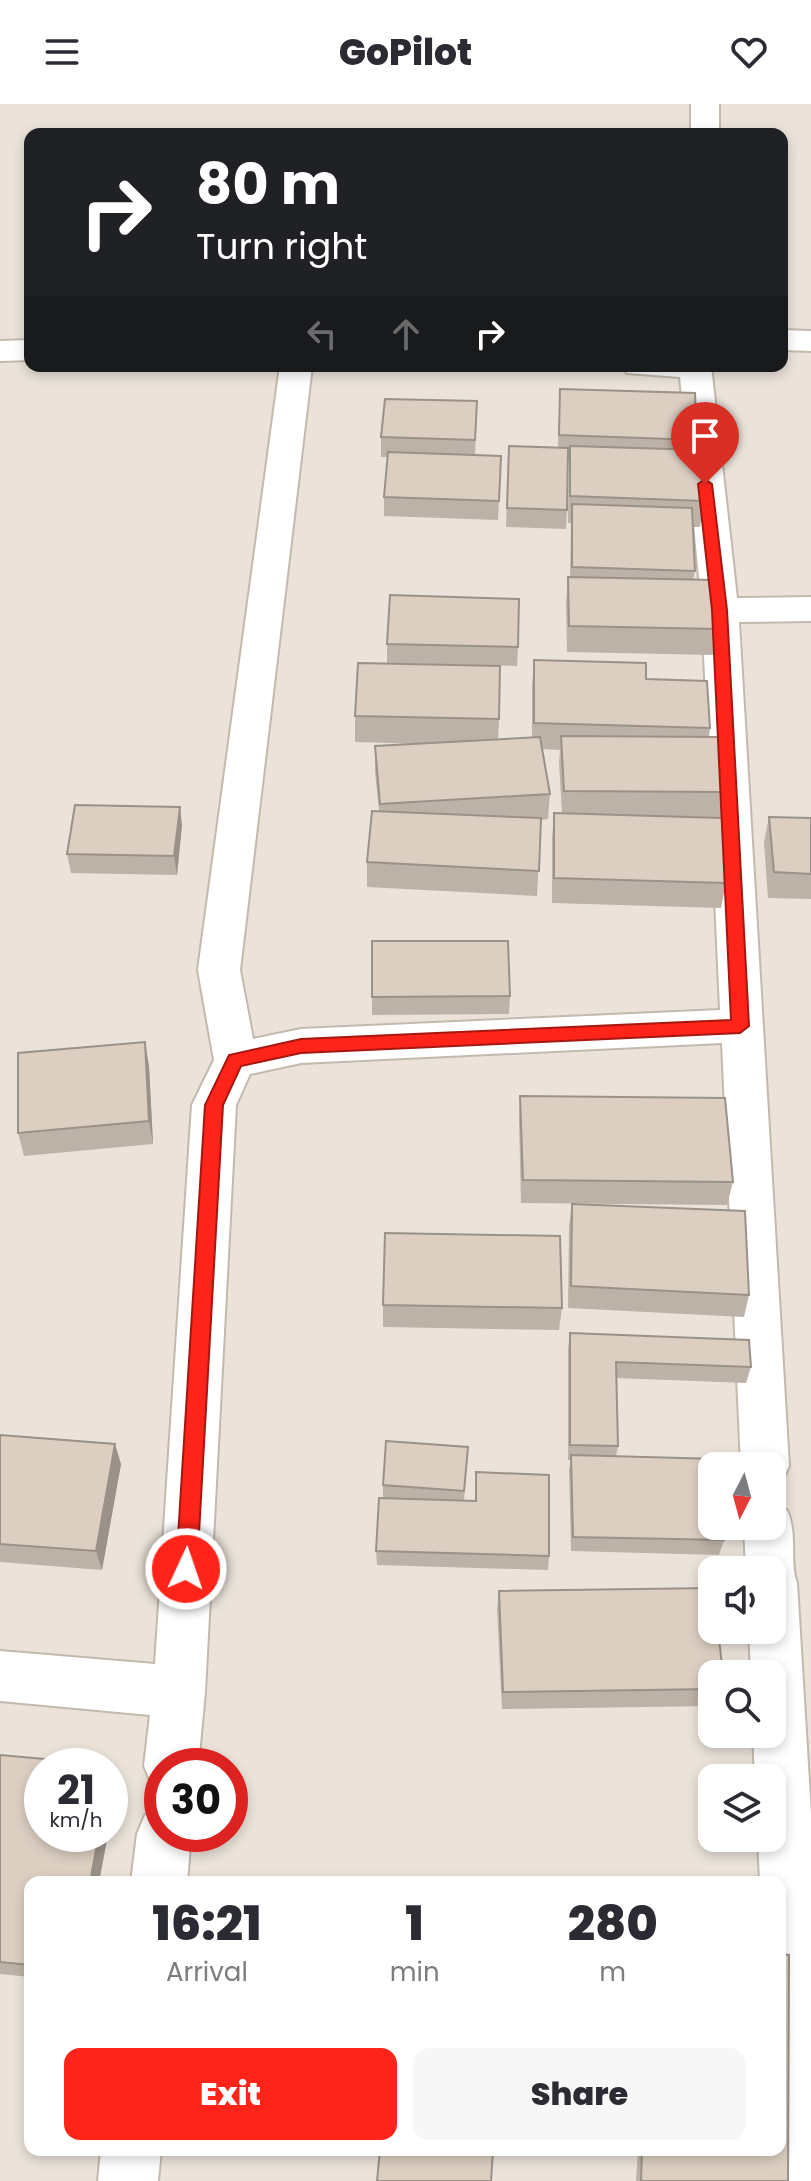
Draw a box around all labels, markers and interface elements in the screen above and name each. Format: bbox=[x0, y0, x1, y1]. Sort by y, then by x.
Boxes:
text: GoPilot bbox=[339, 27, 472, 78]
icon: menu bbox=[40, 30, 84, 74]
icon: heart bbox=[727, 30, 771, 74]
text: 80 m bbox=[196, 145, 340, 224]
icon: right bbox=[64, 160, 168, 264]
text: Turn right bbox=[196, 221, 367, 272]
icon: left bbox=[300, 312, 344, 356]
icon: ahead bbox=[384, 312, 428, 356]
icon: right bbox=[468, 312, 512, 356]
pin bbox=[671, 402, 739, 484]
icon: arrive bbox=[683, 414, 727, 458]
north arrow bbox=[698, 1452, 786, 1540]
map controls bbox=[698, 1452, 786, 1852]
position arrow bbox=[144, 1527, 228, 1611]
button: sound bbox=[698, 1556, 786, 1644]
button: search bbox=[698, 1660, 786, 1748]
speed limit sign: 30 bbox=[144, 1748, 248, 1852]
text: 21 bbox=[57, 1762, 95, 1818]
button: layers bbox=[698, 1764, 786, 1852]
text: km/h bbox=[49, 1806, 103, 1834]
text: 16:21 bbox=[152, 1890, 262, 1957]
text: 1 bbox=[405, 1890, 424, 1957]
text: 280 bbox=[568, 1890, 658, 1957]
text: Arrival bbox=[166, 1954, 248, 1990]
text: min bbox=[390, 1954, 440, 1990]
text: m bbox=[599, 1954, 626, 1990]
button: Exit bbox=[64, 2048, 397, 2140]
button: Share bbox=[413, 2048, 746, 2140]

